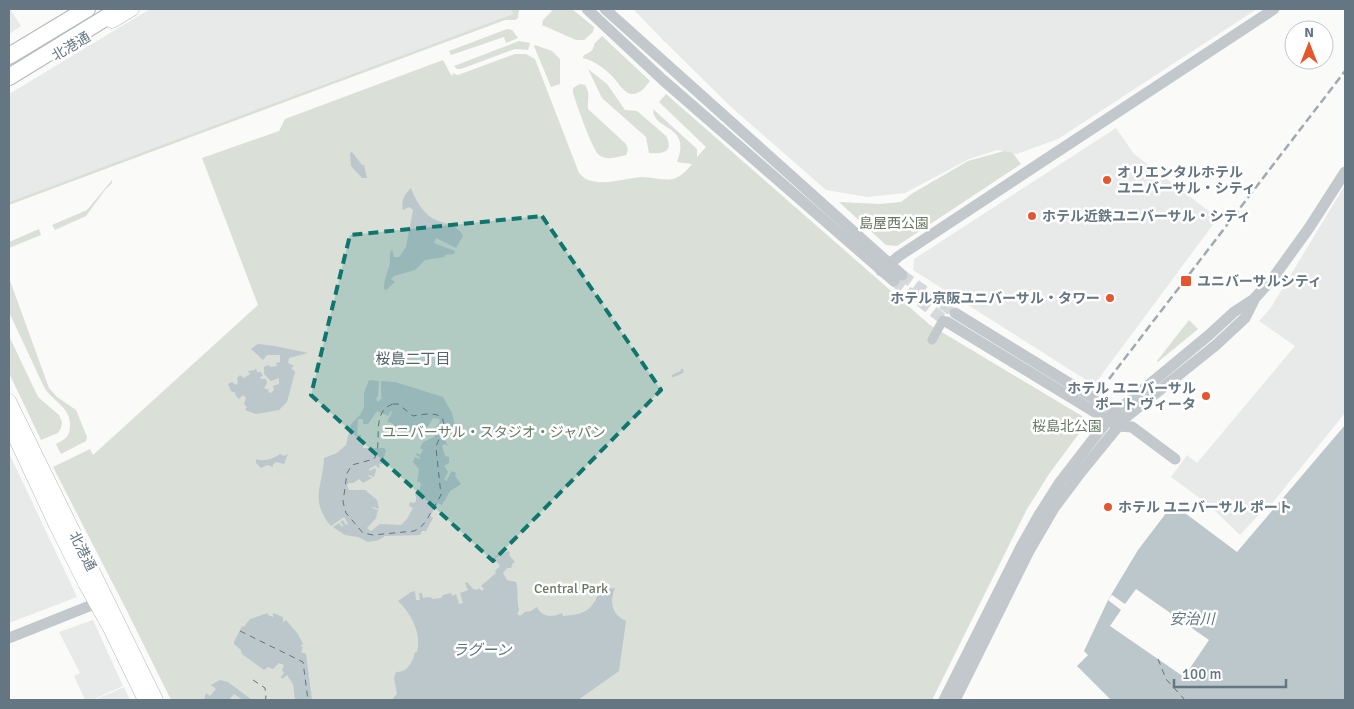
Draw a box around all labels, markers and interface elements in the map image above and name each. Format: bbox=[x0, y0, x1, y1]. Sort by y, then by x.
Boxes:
north arrow bbox=[1284, 20, 1334, 70]
text: N bbox=[1304, 24, 1314, 41]
street label: 北港通 bbox=[49, 28, 94, 65]
place label: オリエンタルホテル ユニバーサル・シティ bbox=[1117, 164, 1256, 197]
marker: オリエンタルホテル ユニバーサル・シティ bbox=[1101, 174, 1113, 186]
place label: ホテル近鉄ユニバーサル・シティ bbox=[1042, 208, 1251, 225]
marker: ホテル近鉄ユニバーサル・シティ bbox=[1026, 210, 1038, 222]
park label: 島屋西公園 bbox=[859, 215, 929, 232]
place label: ユニバーサルシティ bbox=[1197, 273, 1322, 290]
marker: ユニバーサルシティ bbox=[1179, 274, 1193, 288]
place label: ホテル京阪ユニバーサル・タワー bbox=[890, 290, 1100, 307]
marker: ホテル京阪ユニバーサル・タワー bbox=[1104, 292, 1116, 304]
district label: 桜島二丁目 bbox=[375, 350, 451, 368]
place label: ホテル ユニバーサル ポート ヴィータ bbox=[1067, 380, 1196, 413]
marker: ホテル ユニバーサル ポート ヴィータ bbox=[1200, 390, 1212, 402]
park label: 桜島北公園 bbox=[1032, 418, 1102, 435]
park label: ユニバーサル・スタジオ・ジャパン bbox=[382, 424, 606, 441]
place label: ホテル ユニバーサル ポート bbox=[1118, 499, 1292, 516]
marker: ホテル ユニバーサル ポート bbox=[1102, 501, 1114, 513]
street label: 北港通 bbox=[65, 529, 100, 574]
park label: Central Park bbox=[534, 580, 608, 597]
water label: 安治川 bbox=[1169, 610, 1216, 628]
water label: ラグーン bbox=[452, 641, 513, 659]
scale bar bbox=[1174, 656, 1286, 688]
text: 100 m bbox=[1182, 665, 1222, 683]

